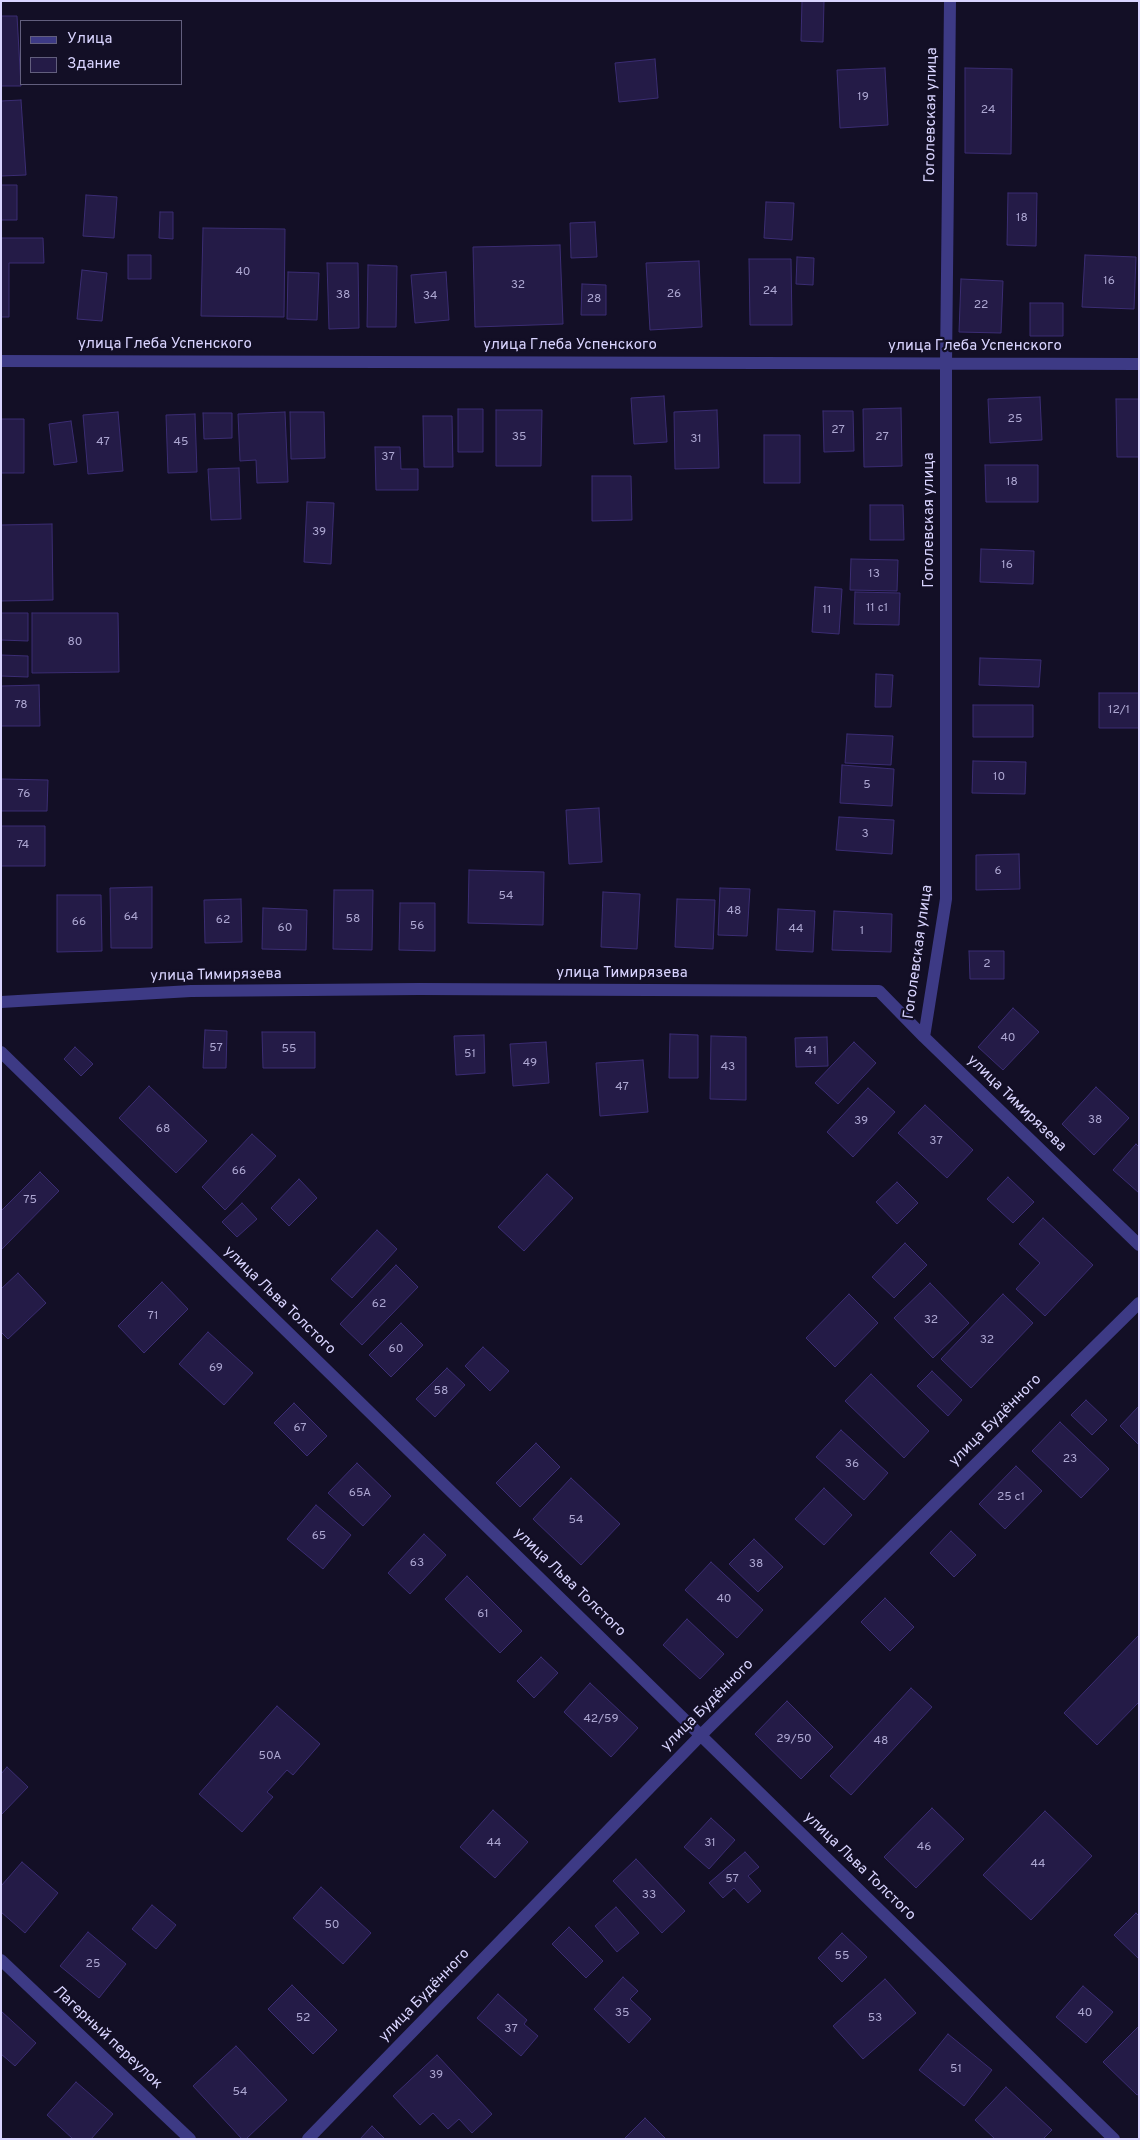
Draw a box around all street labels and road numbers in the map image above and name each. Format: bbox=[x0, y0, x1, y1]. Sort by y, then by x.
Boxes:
street label: Гоголевская улица bbox=[922, 47, 942, 183]
street label: улица Глеба Успенского bbox=[78, 336, 252, 354]
street label: улица Глеба Успенского bbox=[483, 337, 657, 355]
street label: улица Глеба Успенского bbox=[888, 338, 1062, 356]
street label: Гоголевская улица bbox=[921, 452, 939, 588]
street label: Гоголевская улица bbox=[901, 884, 937, 1020]
street label: улица Тимирязева bbox=[556, 965, 688, 983]
street label: улица Тимирязева bbox=[150, 966, 282, 986]
street label: улица Тимирязева bbox=[962, 1052, 1070, 1156]
street label: улица Льва Толстого bbox=[219, 1243, 339, 1359]
street label: улица Будённого bbox=[946, 1371, 1046, 1471]
street label: улица Льва Толстого bbox=[509, 1525, 629, 1641]
street label: улица Будённого bbox=[658, 1656, 758, 1756]
street label: улица Льва Толстого bbox=[799, 1809, 919, 1925]
street label: улица Будённого bbox=[376, 1945, 474, 2047]
street label: Лагерный переулок bbox=[49, 1983, 165, 2093]

